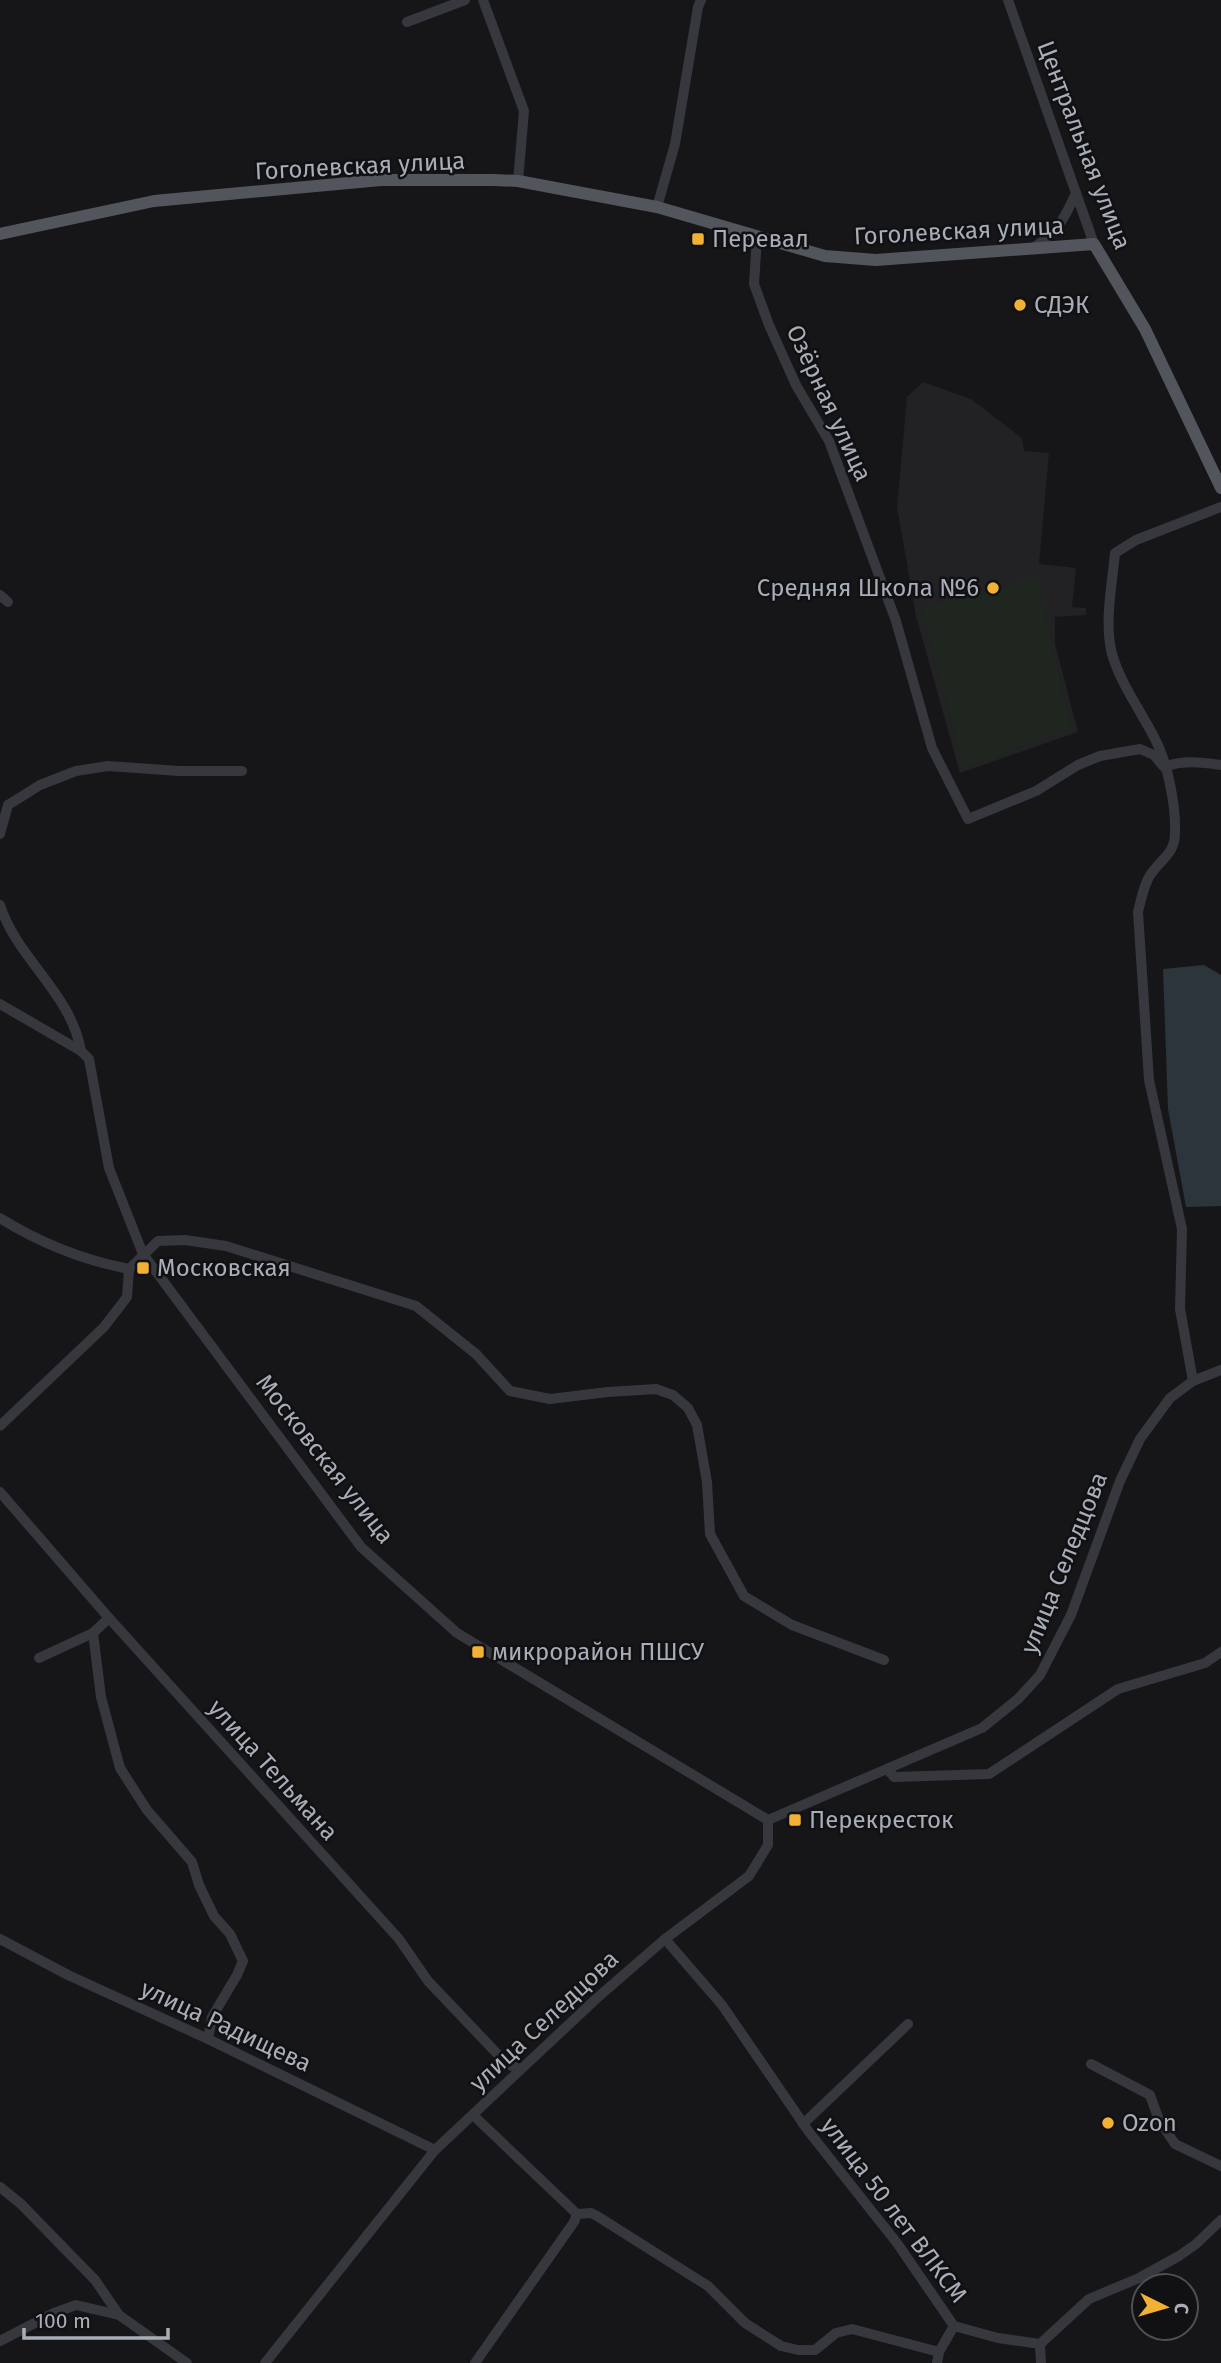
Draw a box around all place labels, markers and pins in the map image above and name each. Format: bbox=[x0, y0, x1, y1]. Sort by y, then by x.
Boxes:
place label: Перевал bbox=[712, 225, 809, 253]
marker: Перевал bbox=[690, 231, 706, 247]
place label: СДЭК bbox=[1034, 291, 1089, 319]
marker: СДЭК bbox=[1012, 297, 1028, 313]
place label: Средняя Школа №6 bbox=[757, 574, 979, 602]
marker: Средняя Школа №6 bbox=[985, 580, 1001, 596]
place label: Московская bbox=[157, 1254, 291, 1282]
marker: Московская bbox=[135, 1260, 151, 1276]
place label: микрорайон ПШСУ bbox=[492, 1638, 705, 1666]
marker: микрорайон ПШСУ bbox=[470, 1644, 486, 1660]
place label: Перекресток bbox=[809, 1806, 954, 1834]
marker: Перекресток bbox=[787, 1812, 803, 1828]
place label: Ozon bbox=[1122, 2109, 1177, 2137]
marker: Ozon bbox=[1100, 2115, 1116, 2131]

